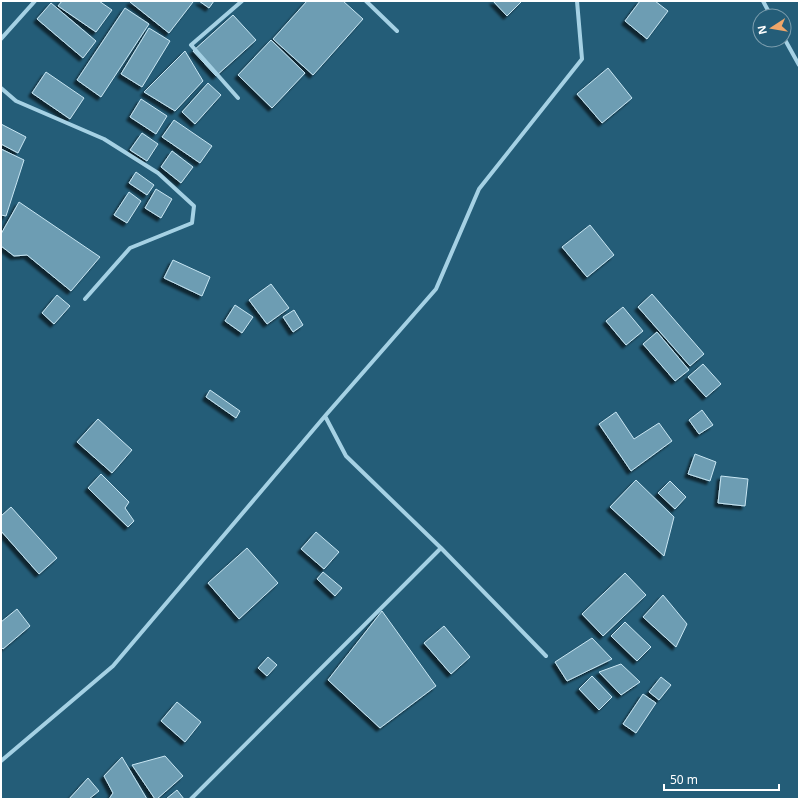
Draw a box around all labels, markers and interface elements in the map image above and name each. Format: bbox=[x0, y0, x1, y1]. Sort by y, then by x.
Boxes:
north arrow bbox=[752, 8, 792, 48]
text: N bbox=[753, 24, 770, 36]
scale bar bbox=[664, 766, 779, 792]
text: 50 m bbox=[670, 771, 698, 788]

